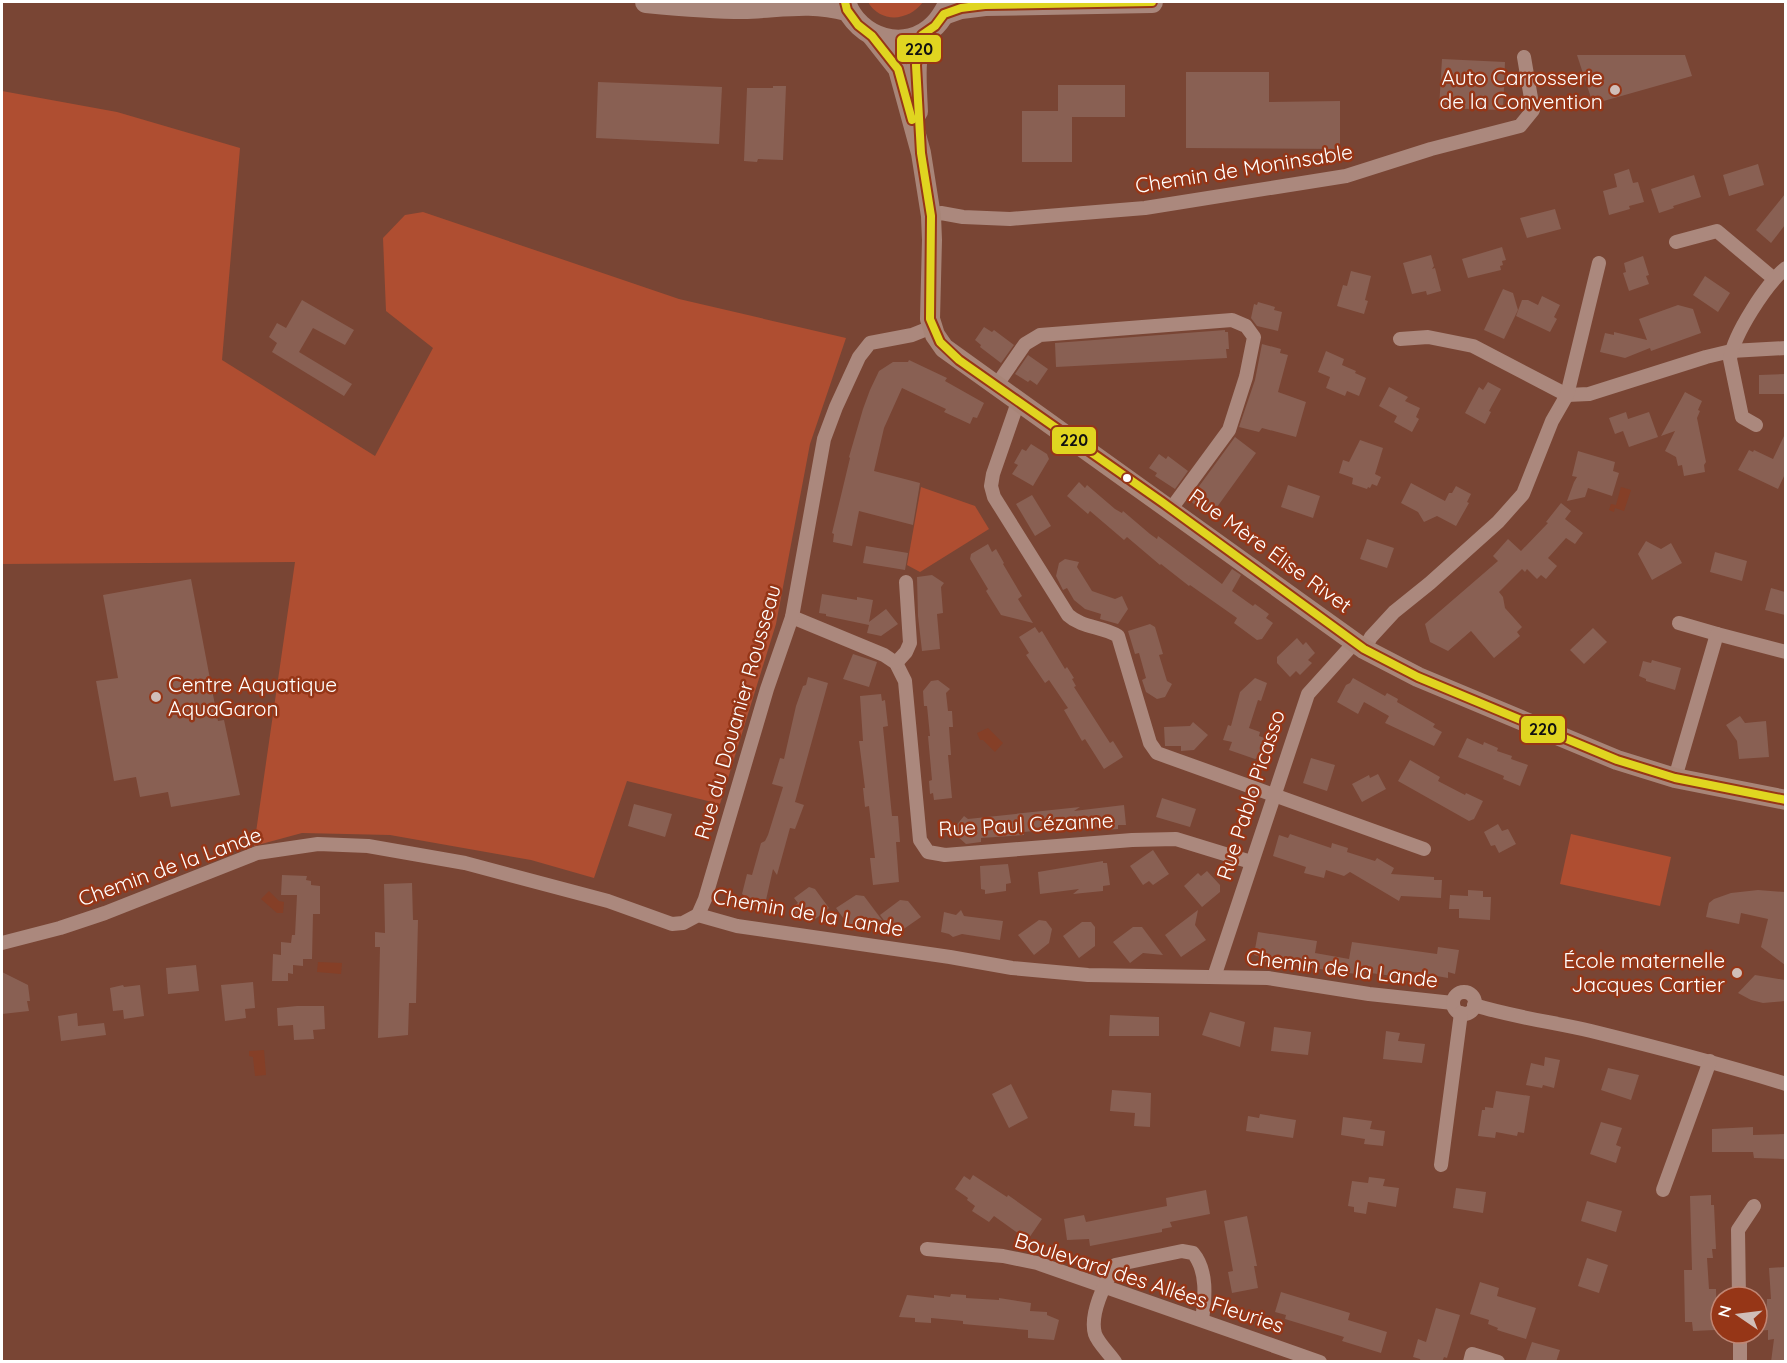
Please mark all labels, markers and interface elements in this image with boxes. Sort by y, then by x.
line badge: 220 [896,34,942,63]
text: 220 [905,39,933,59]
place label: Auto Carrosserie de la Convention [1440,64,1603,114]
marker: Auto Carrosserie de la Convention [1608,83,1622,97]
street label: Chemin de Moninsable [1133,138,1355,198]
line badge: 220 [1051,426,1097,455]
text: 220 [1060,430,1088,450]
unlabelled marker [1121,472,1133,484]
street label: Rue Mère Élise Rivet [1184,482,1357,618]
street label: Rue du Douanier Rousseau [688,581,786,842]
place label: Centre Aquatique AquaGaron [168,671,337,721]
marker: Centre Aquatique AquaGaron [149,690,163,704]
street label: Rue Pablo Picasso [1210,706,1290,883]
line badge: 220 [1520,715,1566,744]
text: 220 [1529,719,1557,739]
street label: Rue Paul Cézanne [938,806,1114,842]
street label: Chemin de la Lande [74,821,265,911]
street label: Chemin de la Lande [711,882,906,942]
street label: Chemin de la Lande [1245,943,1440,993]
place label: École maternelle Jacques Cartier [1563,947,1725,997]
marker: École maternelle Jacques Cartier [1730,966,1744,980]
street label: Boulevard des Allées Fleuries [1011,1226,1287,1338]
north arrow [1709,1285,1769,1345]
text: N [1713,1303,1736,1319]

